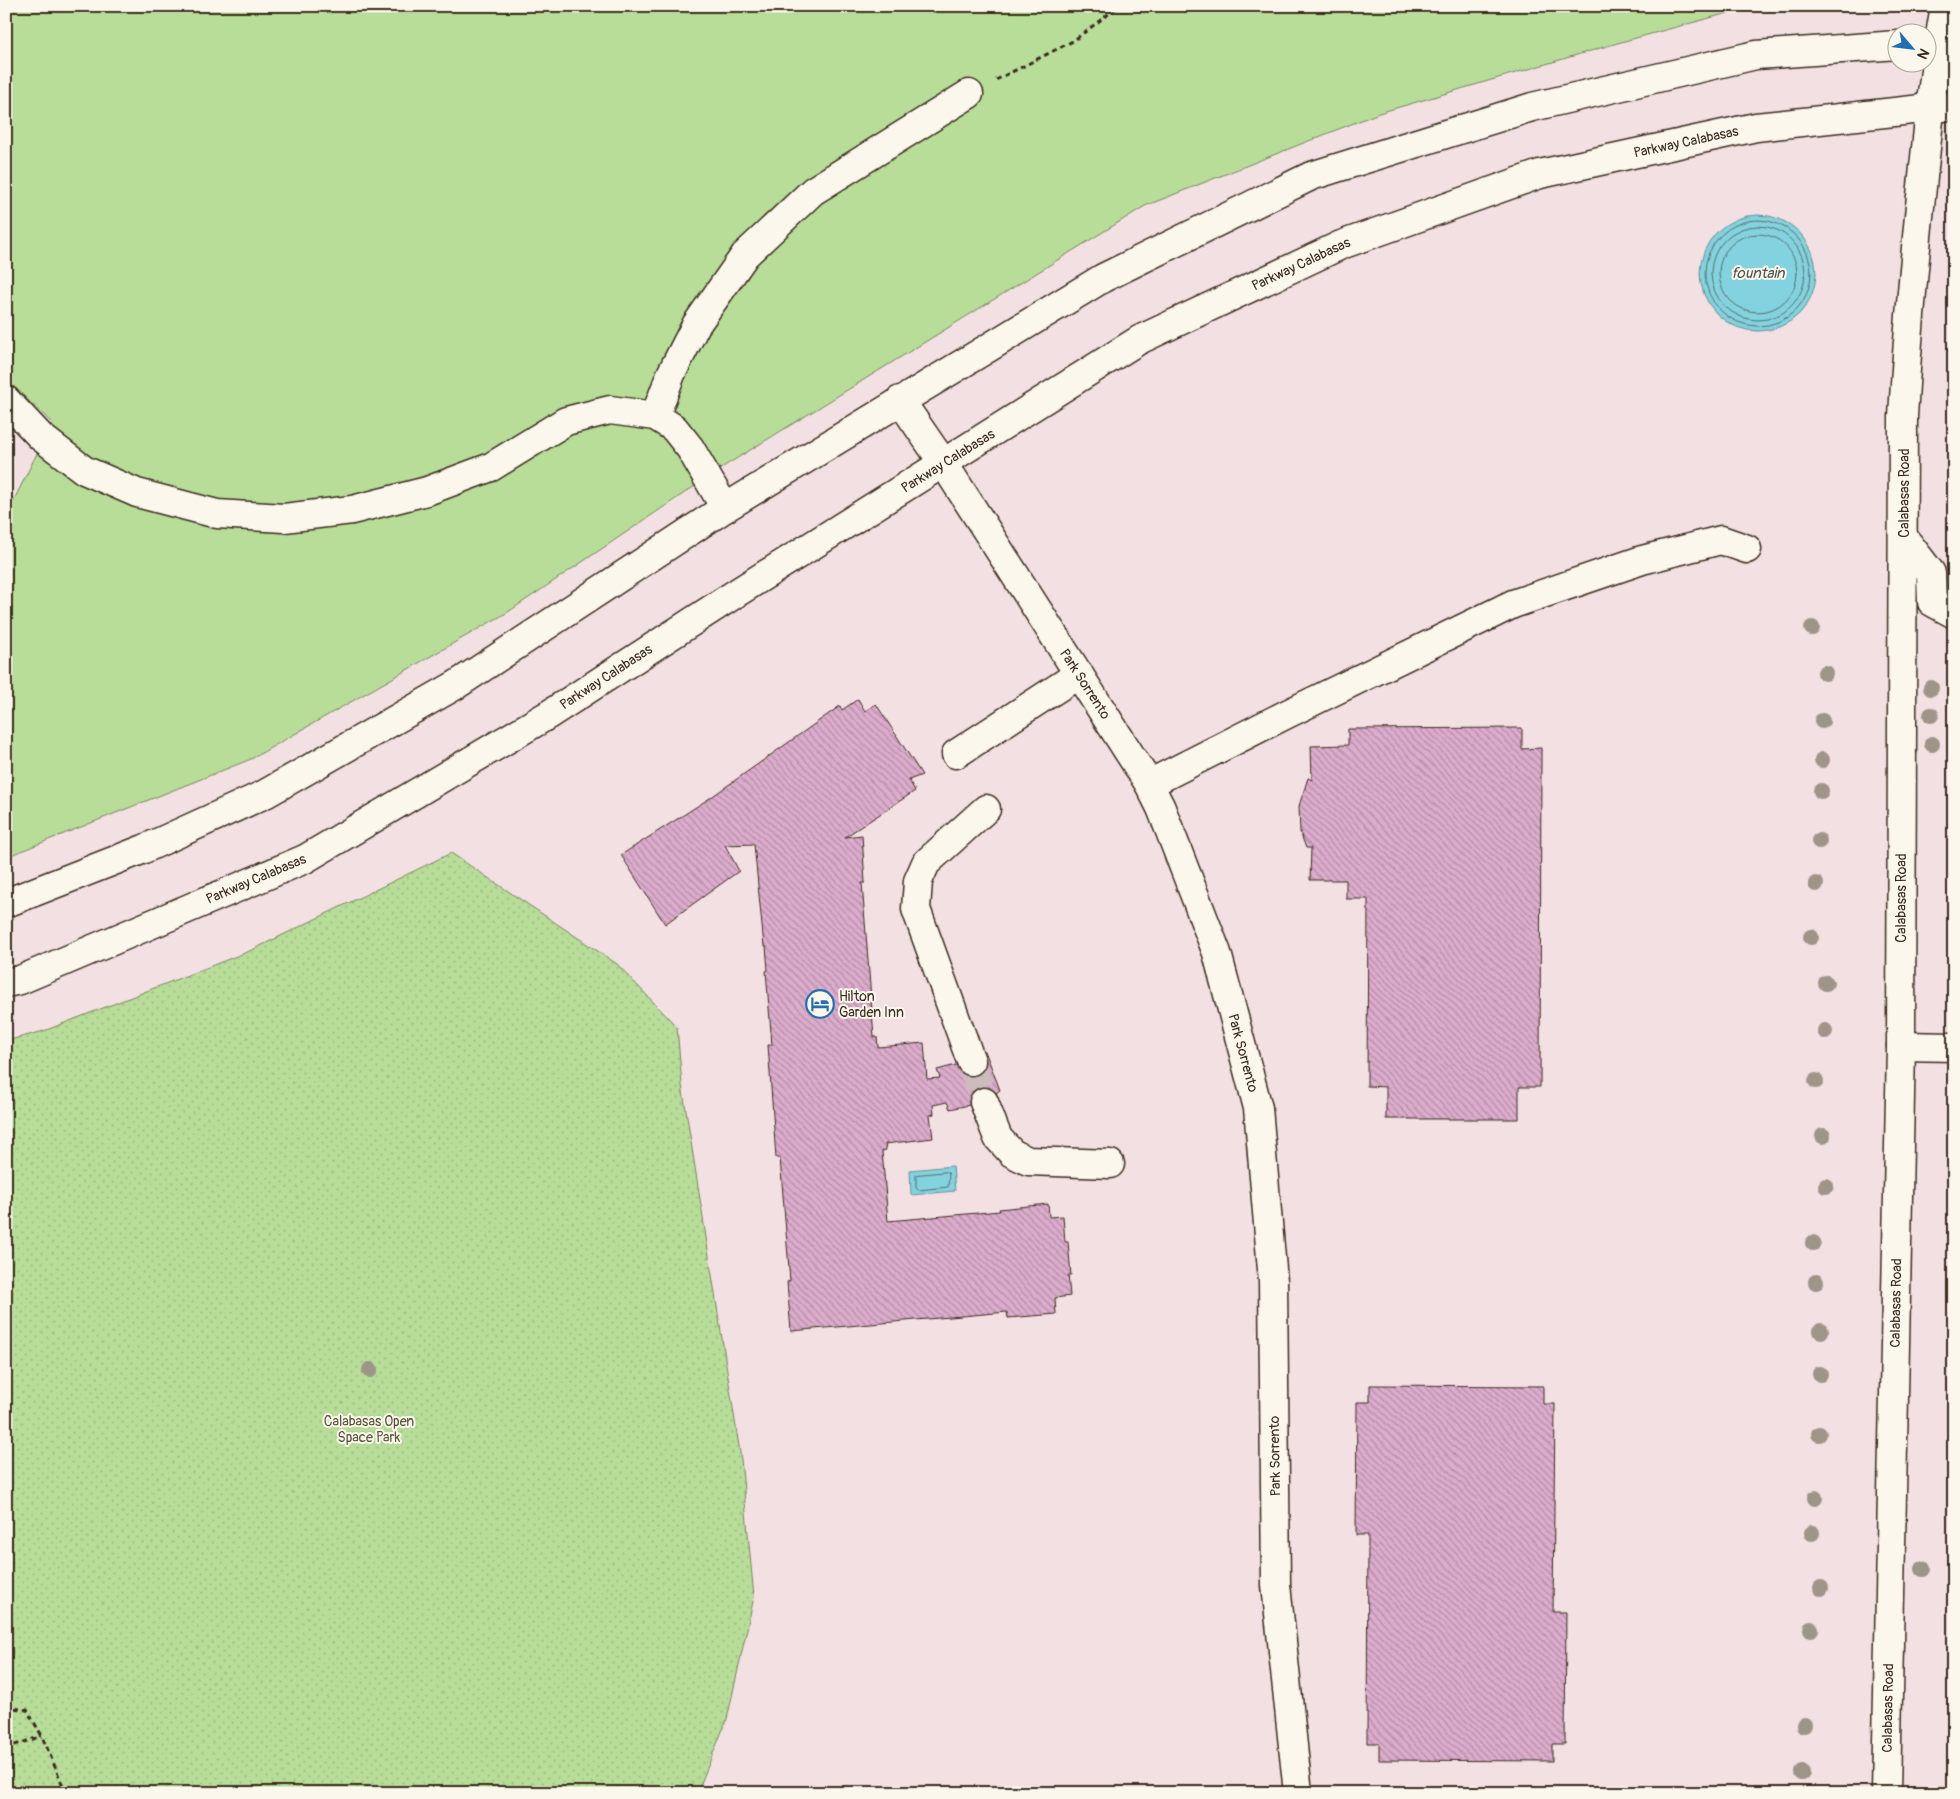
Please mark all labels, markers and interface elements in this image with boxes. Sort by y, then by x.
north arrow [1888,22,1938,72]
text: N [1913,46,1933,62]
street label: Parkway Calabasas [1632,122,1741,161]
street label: Parkway Calabasas [1249,233,1354,294]
water label: fountain [1731,264,1786,283]
street label: Parkway Calabasas [898,425,998,497]
street label: Calabasas Road [1896,448,1913,538]
street label: Parkway Calabasas [557,640,656,713]
street label: Park Sorrento [1056,646,1114,723]
street label: Parkway Calabasas [203,850,309,908]
street label: Calabasas Road [1893,853,1910,943]
place label: Hilton Garden Inn [839,988,904,1021]
hotel icon: Hilton Garden Inn [805,989,835,1019]
street label: Park Sorrento [1224,1012,1262,1095]
street label: Calabasas Road [1887,1258,1905,1348]
park label: Calabasas Open Space Park [324,1413,414,1446]
street label: Park Sorrento [1266,1415,1284,1496]
street label: Calabasas Road [1879,1663,1897,1753]

